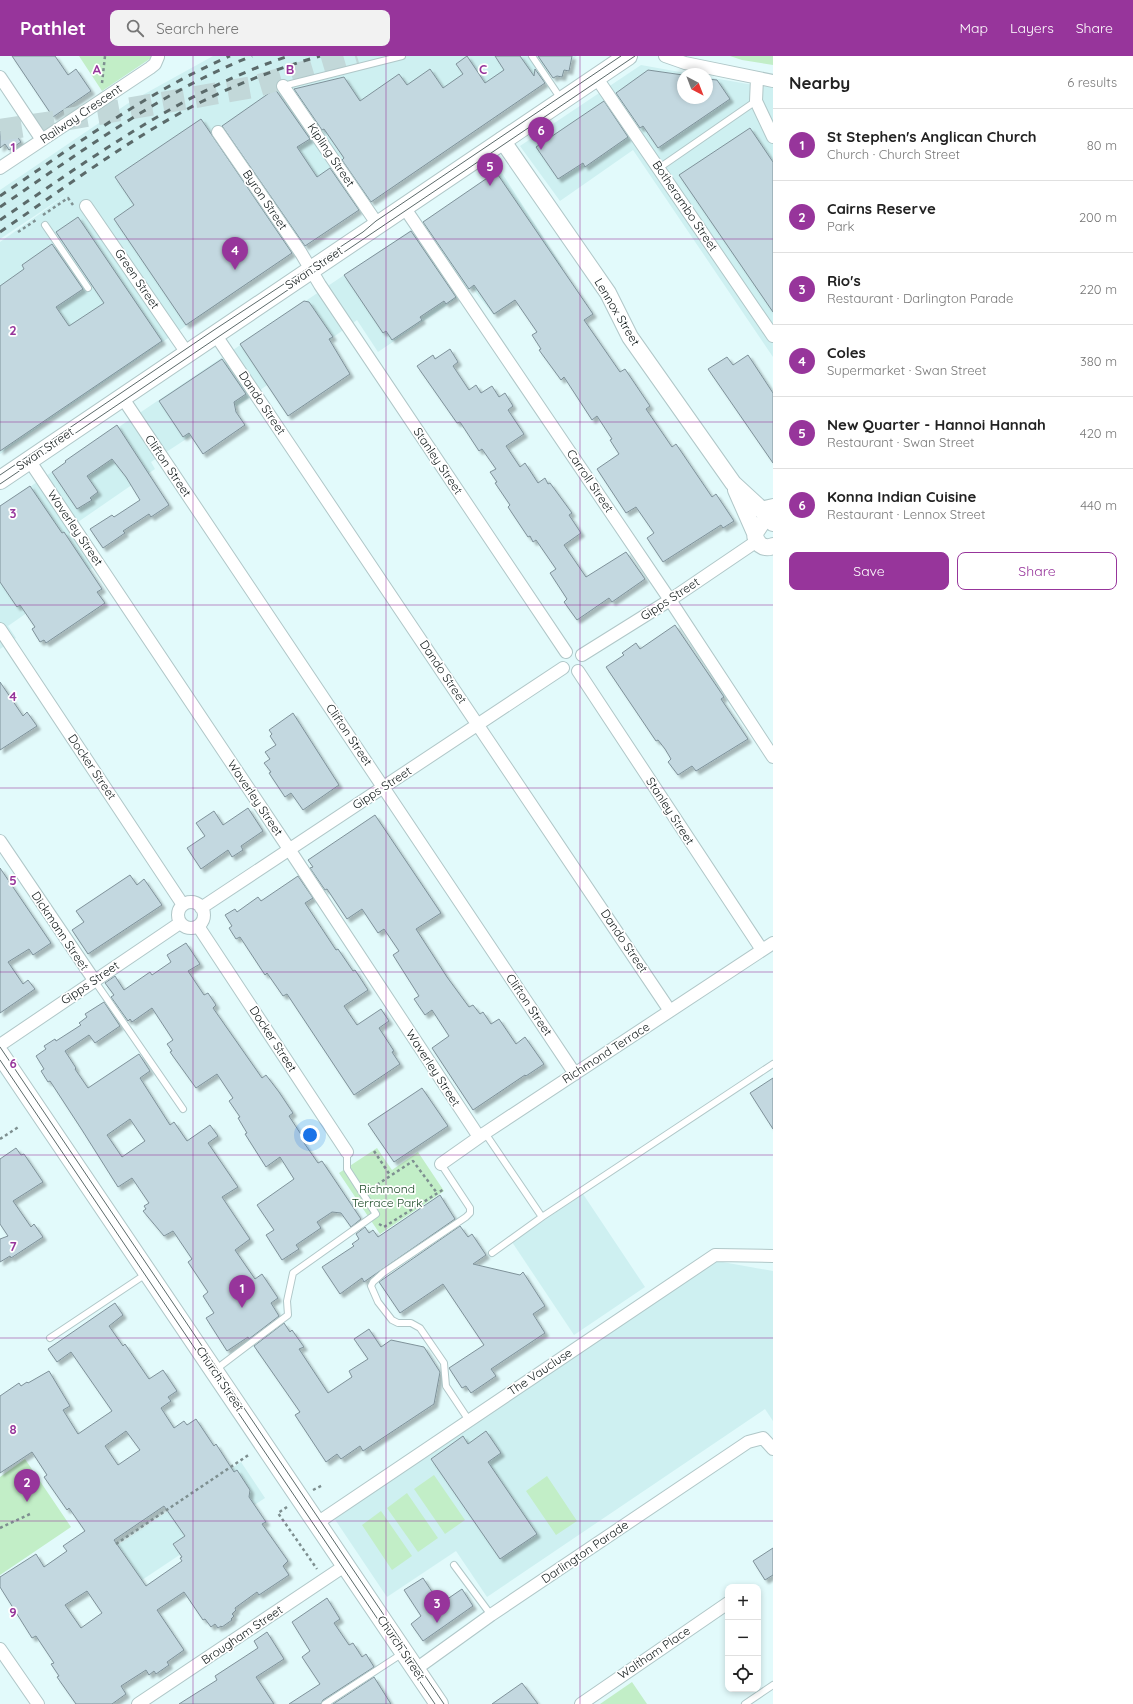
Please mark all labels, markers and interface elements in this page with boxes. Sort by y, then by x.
search box [110,10,390,46]
text: Pathlet [20,16,86,40]
icon: search [124,17,146,39]
text: Search here [156,19,239,38]
text: Map [959,19,988,37]
text: Layers [1010,19,1054,37]
text: Share [1076,19,1113,37]
text: A [93,61,102,77]
text: B [286,61,294,77]
text: C [479,61,487,77]
north arrow [677,68,713,104]
text: Nearby [789,72,850,93]
text: 6 results [1067,74,1117,90]
street label: Railway Crescent [37,81,125,147]
pin: 6 [528,117,554,150]
street label: Kipling Street [305,120,358,189]
text: St Stephen's Anglican Church [827,127,1037,146]
text: 1 [799,137,805,153]
text: 80 m [1087,137,1117,153]
text: 1 [10,139,16,155]
text: Church · Church Street [827,146,960,162]
pin: 5 [477,153,503,186]
street label: Botherambo Street [650,158,721,254]
street label: Byron Street [240,167,291,233]
text: Cairns Reserve [827,199,936,218]
text: 2 [798,209,806,225]
text: 200 m [1079,209,1117,225]
text: Park [827,218,855,234]
pin: 4 [222,237,248,270]
street label: Swan Street [282,243,345,292]
street label: Green Street [112,246,163,312]
text: Rio's [827,271,861,290]
street label: Lennox Street [591,275,643,348]
text: 3 [799,281,805,297]
text: 220 m [1079,281,1117,297]
text: Restaurant · Darlington Parade [827,290,1013,306]
text: 2 [9,322,17,338]
text: Coles [827,343,866,362]
text: 4 [798,353,806,369]
text: 380 m [1080,353,1117,369]
text: Supermarket · Swan Street [827,362,986,378]
street label: Dando Street [236,368,289,437]
text: New Quarter - Hannoi Hannah [827,415,1046,434]
street label: Swan Street [13,424,76,473]
street label: Stanley Street [411,424,466,497]
text: 5 [798,425,806,441]
text: 420 m [1080,425,1117,441]
street label: Clifton Street [142,432,195,500]
text: Restaurant · Swan Street [827,434,975,450]
street label: Carroll Street [564,446,617,515]
street label: Waverley Street [44,487,106,569]
text: Konna Indian Cuisine [827,487,976,506]
text: 6 [798,497,806,513]
text: 440 m [1080,497,1117,513]
text: 3 [10,505,17,521]
text: Restaurant · Lennox Street [827,506,985,522]
button: Save [789,552,949,590]
button: Share [957,552,1117,590]
street label: Gipps Street [637,574,702,623]
street label: Dando Street [417,637,470,706]
text: 4 [9,688,17,704]
street label: Clifton Street [323,701,376,769]
street label: Docker Street [65,731,120,802]
street label: Waverley Street [224,757,286,839]
street label: Gipps Street [349,763,414,812]
street label: Stanley Street [643,774,698,847]
text: 5 [9,872,17,888]
street label: Dickmann Street [28,888,92,973]
street label: Dando Street [598,906,651,975]
street label: Gipps Street [58,958,122,1008]
street label: Clifton Street [503,971,556,1039]
street label: Docker Street [246,1003,300,1075]
street label: Richmond Terrace [559,1019,652,1086]
street label: Waverley Street [403,1027,464,1109]
text: 6 [9,1055,17,1071]
your location [300,1125,320,1145]
park label: Richmond Terrace Park [352,1181,422,1210]
text: 7 [9,1238,17,1254]
pin: 1 [229,1275,255,1308]
street label: Church Street [193,1343,248,1414]
street label: The Vaucluse [505,1345,575,1399]
text: 8 [9,1421,17,1437]
pin: 2 [14,1469,40,1502]
street label: Darlington Parade [538,1517,631,1586]
map controls [725,1584,761,1692]
button: + [725,1584,761,1620]
pin: 3 [424,1590,450,1623]
street label: Brougham Street [198,1602,285,1667]
text: 9 [9,1604,17,1620]
street label: Church Street [374,1612,429,1683]
button: − [725,1620,761,1656]
street label: Waltham Place [615,1623,693,1682]
button: locate [725,1656,761,1692]

